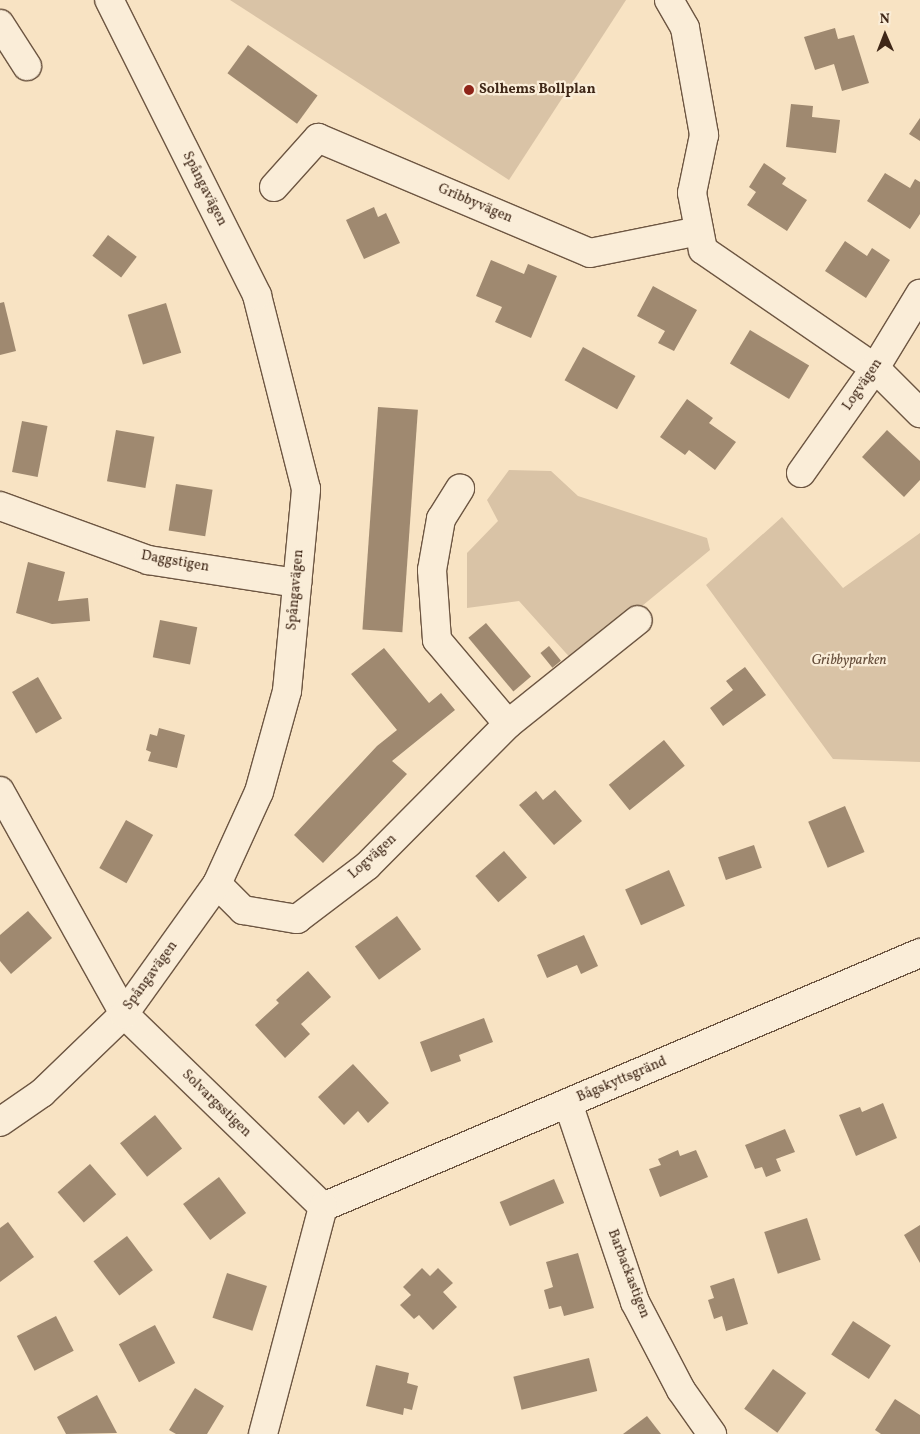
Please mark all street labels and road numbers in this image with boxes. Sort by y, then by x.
street label: Spångavägen [178,149,230,229]
street label: Gribbyvägen [435,181,515,227]
street label: Logvägen [840,356,886,414]
street label: Daggstigen [140,548,210,576]
street label: Spångavägen [284,549,308,631]
street label: Logvägen [345,831,401,883]
street label: Spångavägen [120,938,182,1014]
street label: Bågskyttsgränd [575,1054,669,1106]
street label: Solvargsstigen [178,1067,254,1141]
street label: Barbackastigen [603,1227,653,1321]

